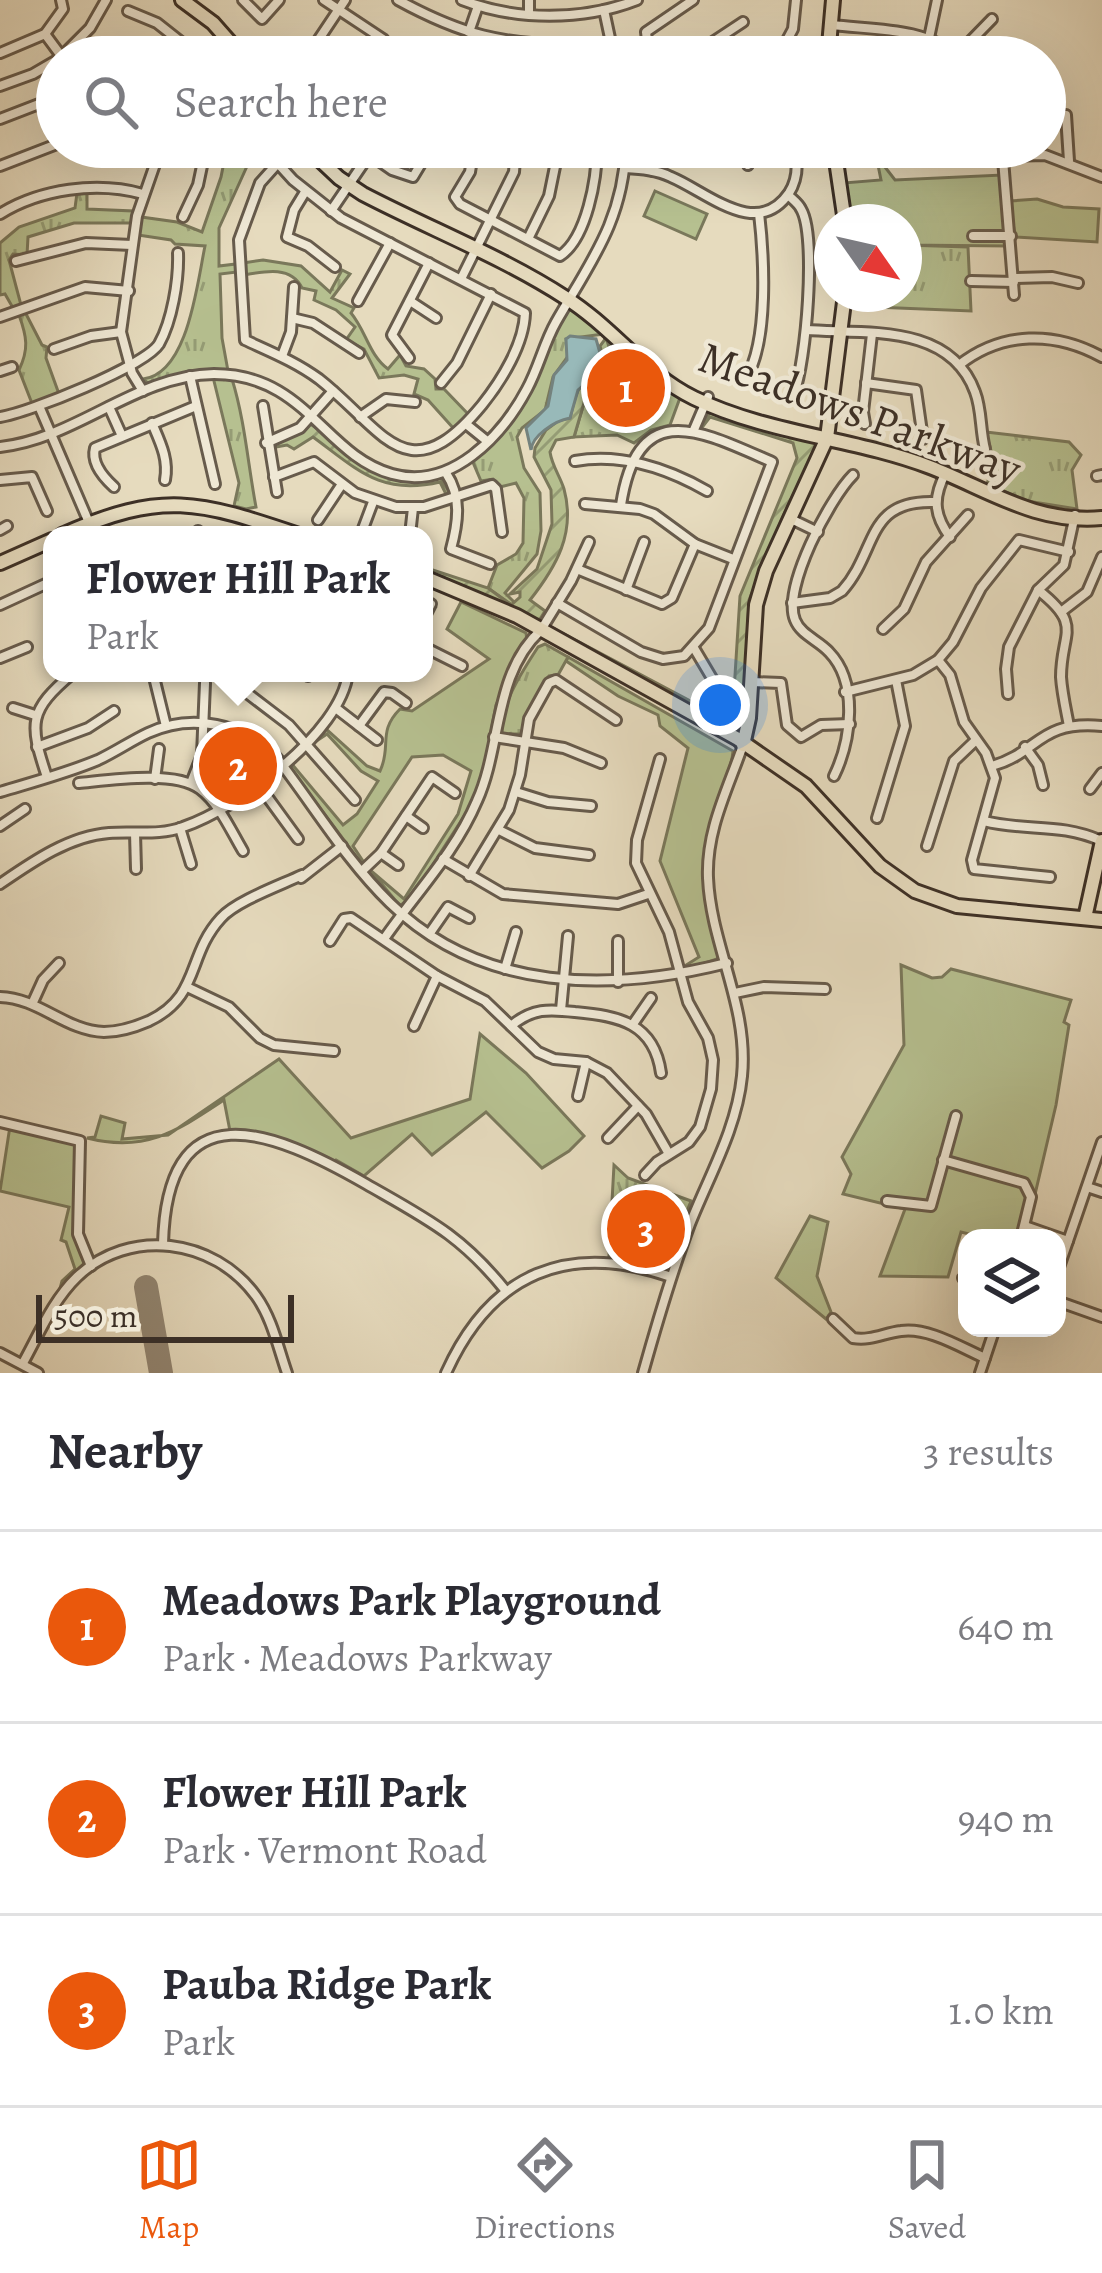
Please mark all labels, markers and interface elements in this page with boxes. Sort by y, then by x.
search box [36,36,1066,168]
icon: search [78,69,144,135]
text: Search here [174,71,388,133]
north arrow [814,204,922,312]
street label: Meadows Parkway [690,326,1031,500]
pin: 1 [587,343,665,433]
popup [43,526,433,682]
text: Flower Hill Park [86,547,390,609]
text: Park [86,609,159,662]
your location [690,675,750,735]
pin: 2 [199,721,277,811]
pin: 3 [607,1184,685,1274]
map controls [958,1229,1066,1337]
button: layers [958,1229,1066,1337]
scale bar [36,1289,294,1342]
text: 500 m [54,1293,137,1338]
text: Nearby [48,1416,202,1486]
text: 3 results [923,1425,1054,1478]
text: Meadows Park Playground [162,1569,661,1631]
text: 1 [80,1600,94,1653]
text: 640 m [957,1600,1054,1653]
text: Park · Meadows Parkway [162,1631,552,1684]
text: Flower Hill Park [162,1761,467,1823]
text: 2 [78,1792,96,1845]
text: 940 m [958,1792,1054,1845]
text: Park · Vermont Road [162,1823,487,1876]
text: Pauba Ridge Park [162,1953,491,2015]
text: 3 [79,1984,95,2037]
text: 1.0 km [948,1984,1054,2037]
text: Park [162,2015,235,2068]
tab: Map [136,2132,202,2249]
tab: Directions [474,2132,616,2249]
tab: Saved [888,2132,966,2249]

